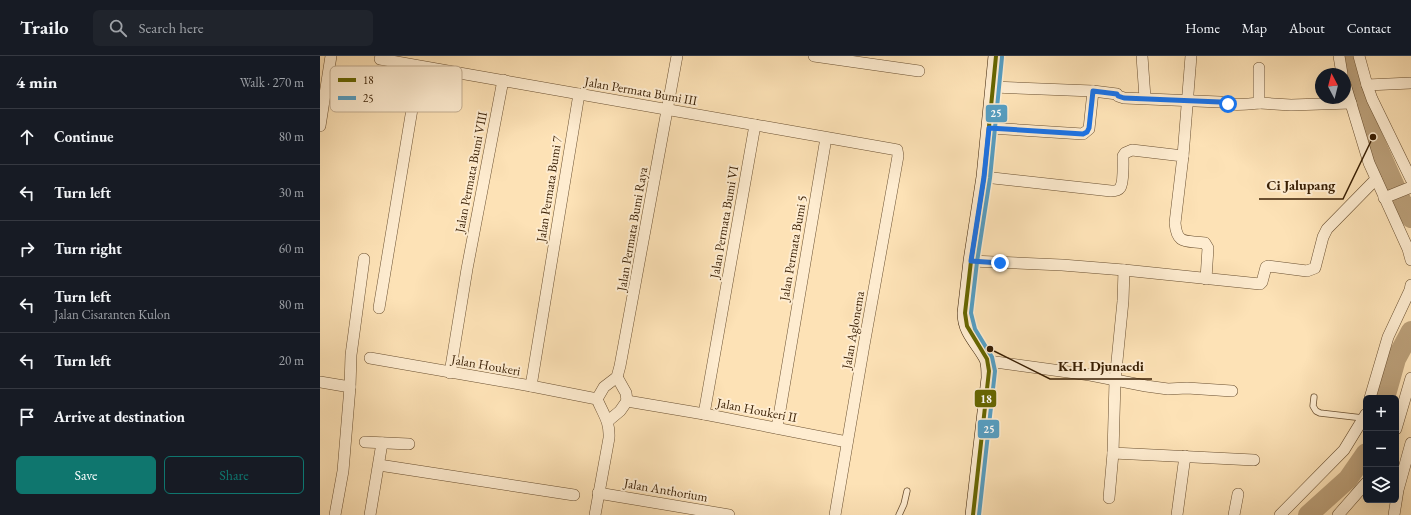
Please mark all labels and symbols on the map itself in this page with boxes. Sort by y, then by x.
legend [330,66,462,112]
north arrow [1315,68,1351,104]
text: 18 [363,73,374,87]
street label: Jalan Permata Bumi III [582,73,699,109]
text: 25 [363,91,374,105]
route start [1219,95,1237,113]
line badge: 25 [985,104,1008,123]
text: 25 [990,106,1002,120]
street label: Jalan Permata Bumi VIII [451,110,491,235]
street label: Jalan Permata Bumi 7 [532,134,566,244]
street label: Jalan Permata Bumi VI [706,164,742,281]
street label: Jalan Permata Bumi Raya [613,165,651,293]
callout: Ci Jalupang [1259,173,1343,199]
text: Ci Jalupang [1267,176,1336,194]
street label: Jalan Permata Bumi 5 [775,194,811,303]
route end [991,254,1009,272]
street label: Jalan Aglonema [838,289,868,371]
street label: Jalan Houkeri [449,350,522,379]
callout: K.H. Djunaedi [1050,353,1152,379]
text: K.H. Djunaedi [1058,357,1144,375]
line badge: 18 [974,389,997,408]
text: 18 [980,392,992,406]
street label: Jalan Houkeri II [714,394,799,426]
line badge: 25 [977,419,1000,439]
text: 25 [983,422,995,436]
street label: Jalan Anthorium [622,474,709,506]

